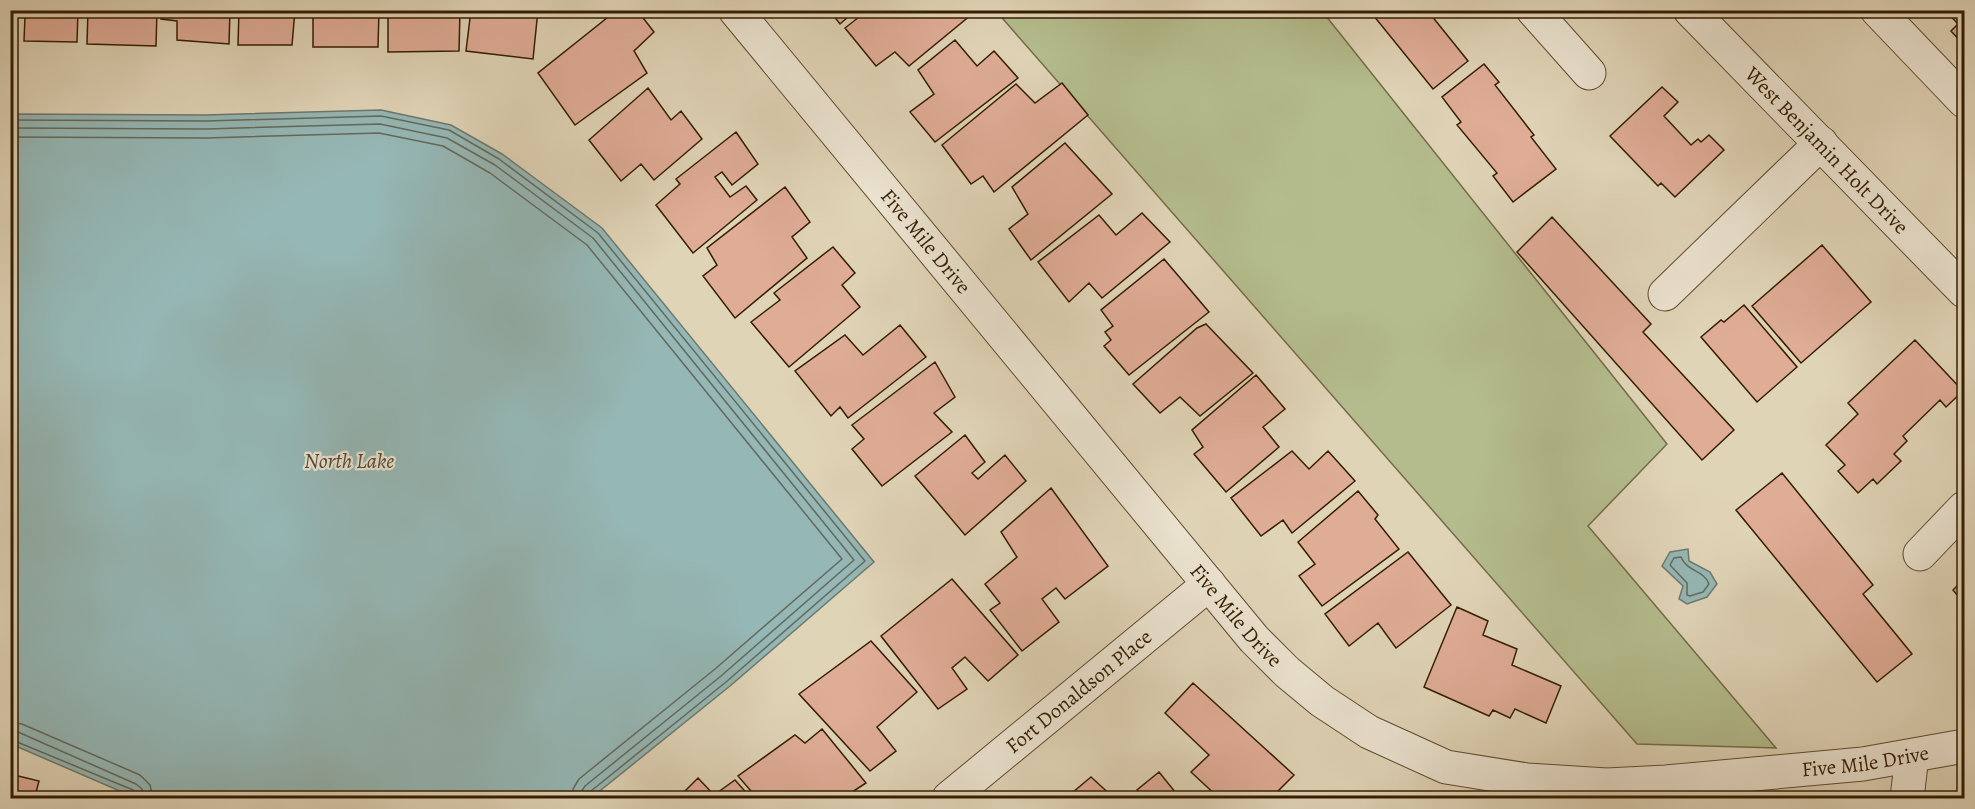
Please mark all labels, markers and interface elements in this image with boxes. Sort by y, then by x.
street label: West Benjamin Holt Drive [1738,60,1915,240]
street label: Five Mile Drive [874,183,978,300]
water label: North Lake [304,446,394,476]
street label: Five Mile Drive [1184,558,1288,673]
street label: Fort Donaldson Place [1000,623,1158,760]
street label: Five Mile Drive [1800,739,1931,784]

